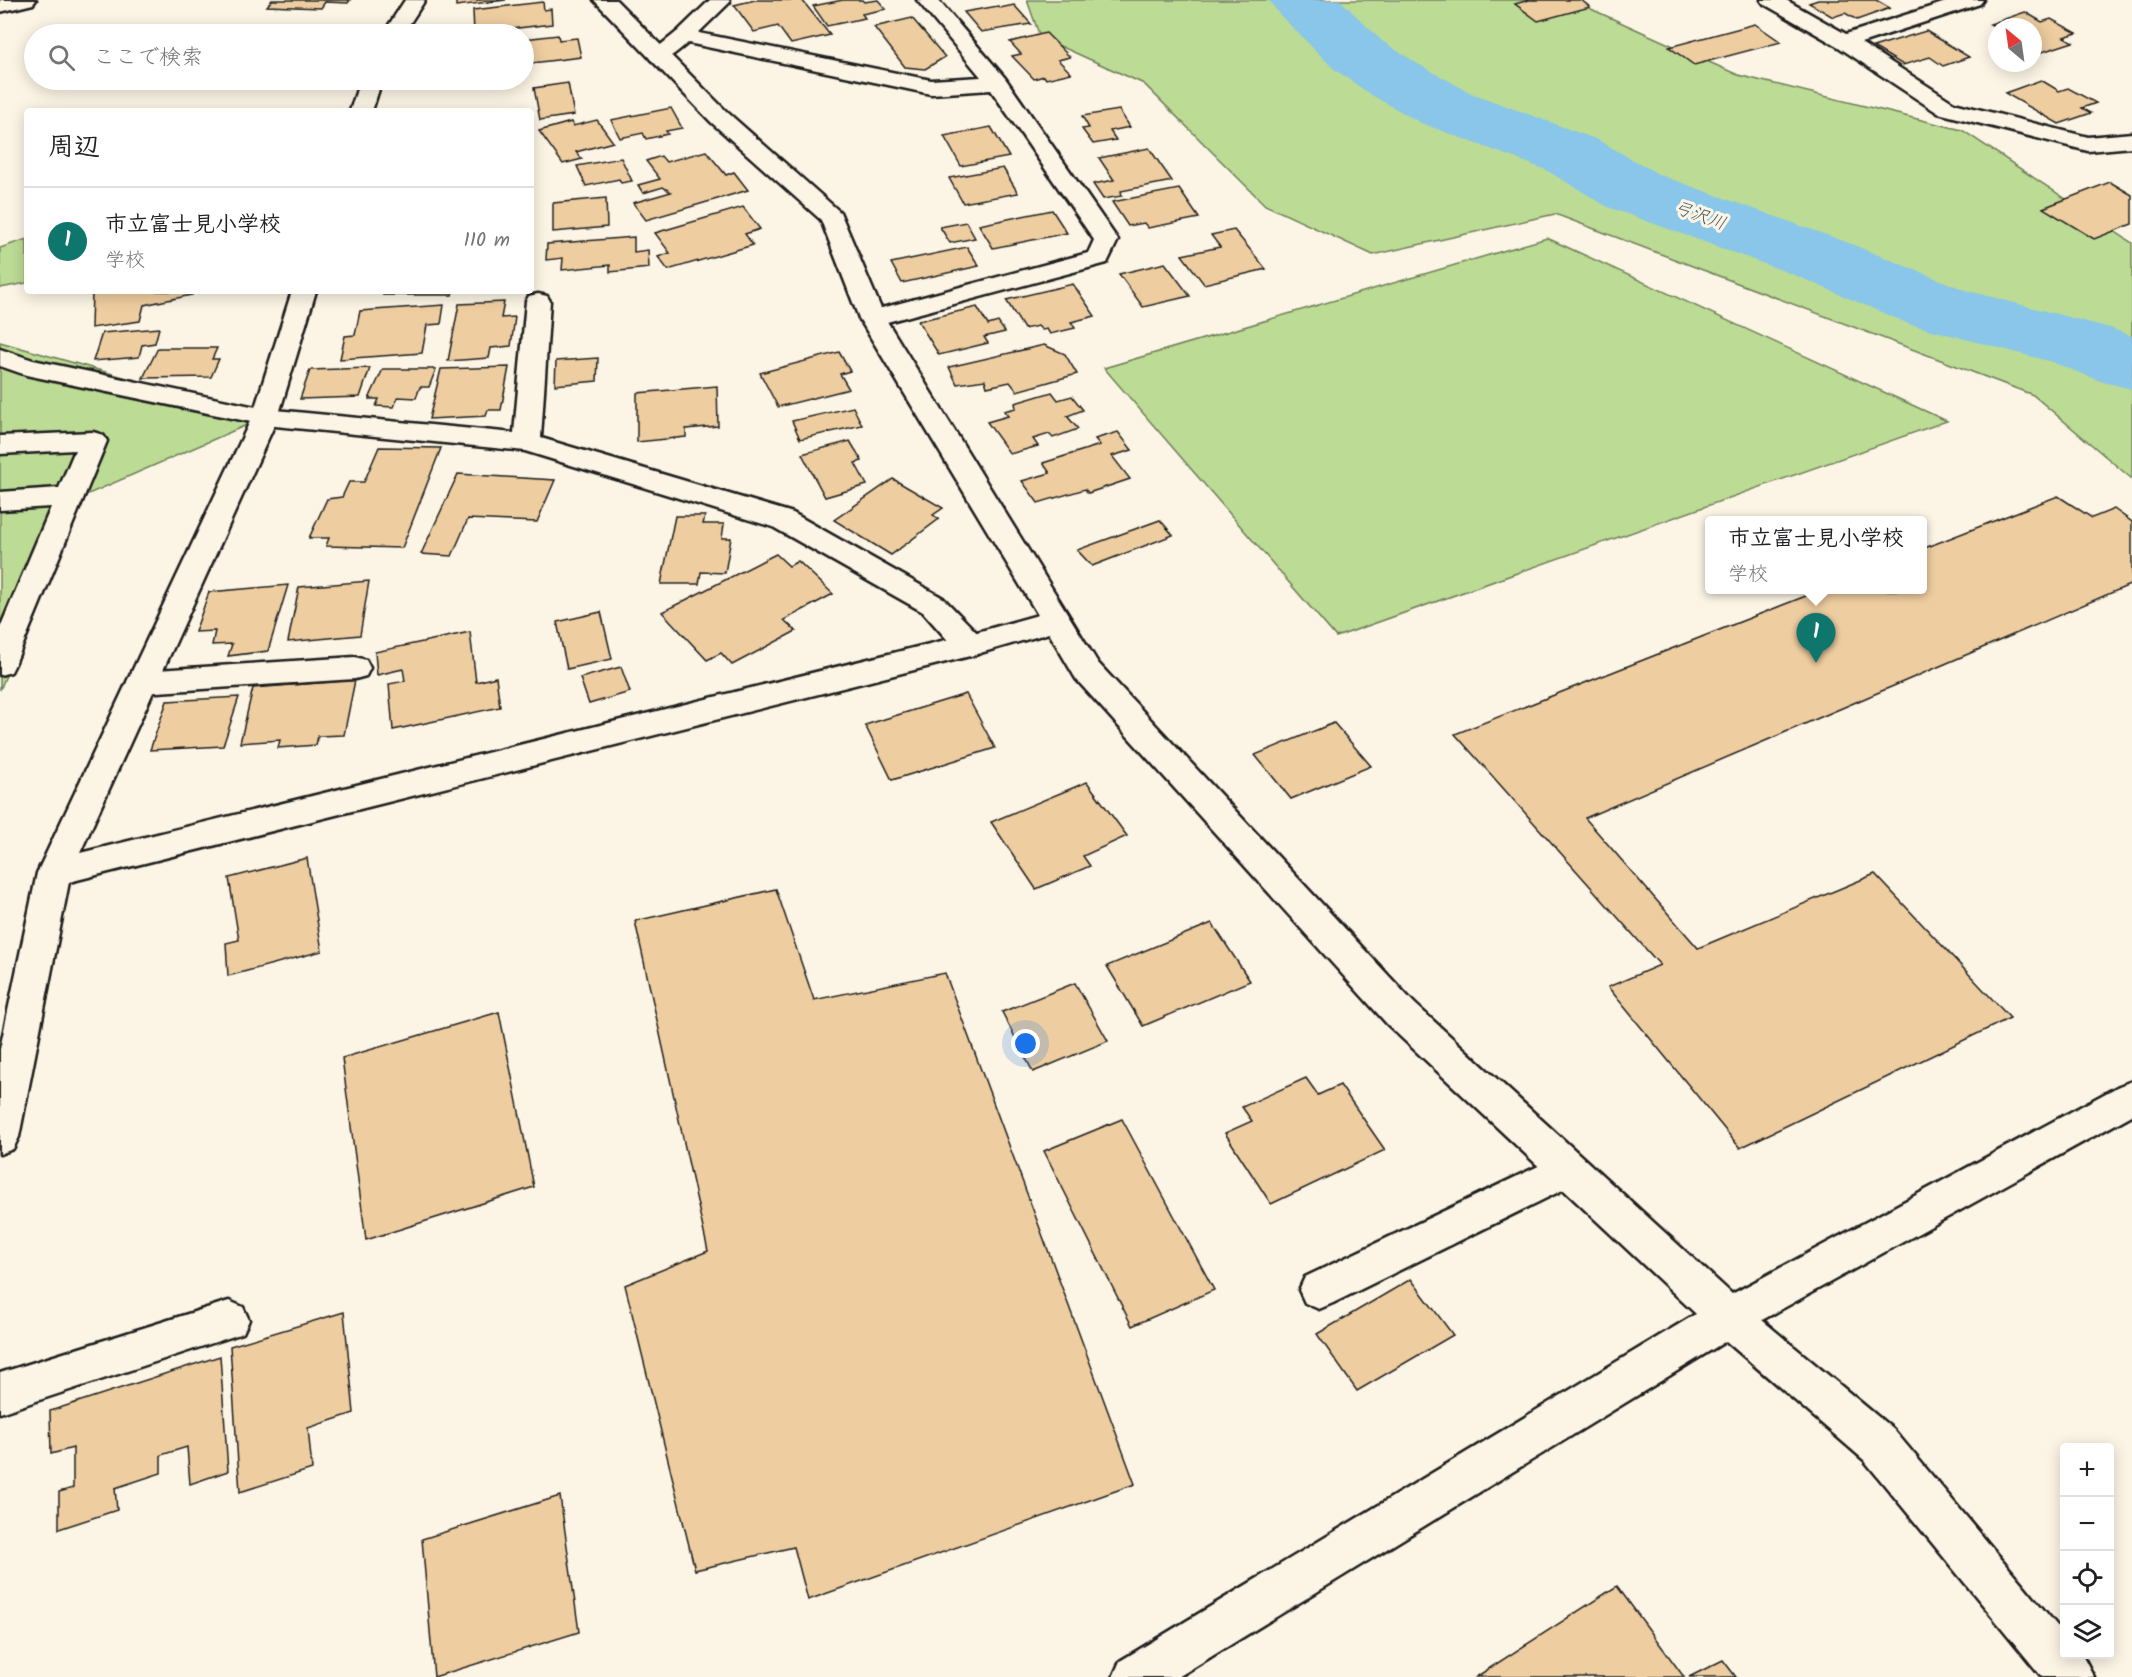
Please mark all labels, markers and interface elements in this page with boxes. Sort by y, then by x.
north arrow [1988,18,2042,72]
search box [24,24,534,90]
icon: search [45,41,78,74]
text: ここで検索 [93,41,203,76]
text: 周辺 [48,127,100,169]
water label: 弓沢川 [1669,194,1730,239]
text: 市立富士見小学校 [105,208,281,243]
text: 1 [64,225,71,257]
text: 110 m [464,225,510,257]
text: 学校 [105,245,145,277]
popup [1705,516,1927,594]
text: 市立富士見小学校 [1728,522,1904,557]
text: 学校 [1728,559,1768,591]
pin: 1 [1796,614,1836,663]
your location [1011,1029,1040,1058]
map controls [2060,1443,2114,1659]
button: + [2060,1443,2114,1497]
button: − [2060,1497,2114,1551]
button: locate [2060,1551,2114,1605]
button: layers [2060,1605,2114,1659]

